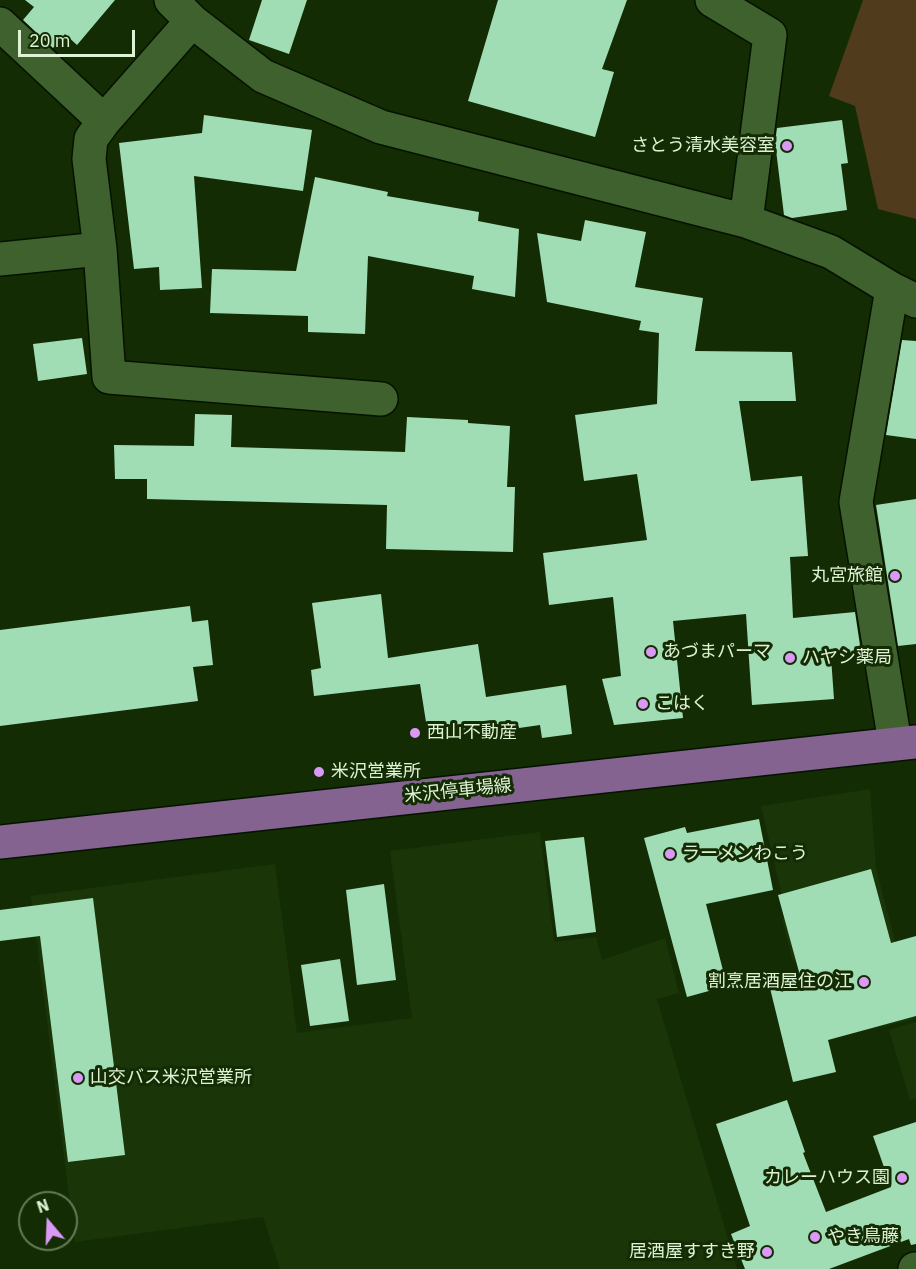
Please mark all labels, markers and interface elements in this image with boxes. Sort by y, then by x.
scale bar [21,18,138,56]
text: 20 m [29,29,71,52]
place label: さとう清水美容室 [631,135,775,157]
marker: さとう清水美容室 [780,139,794,153]
place label: 丸宮旅館 [811,565,883,587]
marker: 丸宮旅館 [888,569,902,583]
place label: あづまパーマ [663,641,771,663]
marker: あづまパーマ [644,645,658,659]
place label: ハヤシ薬局 [802,647,892,669]
marker: ハヤシ薬局 [783,651,797,665]
place label: こはく [655,693,709,715]
marker: こはく [636,697,650,711]
place label: 西山不動産 [427,722,517,744]
marker: 西山不動産 [408,726,422,740]
place label: 米沢営業所 [331,761,421,783]
marker: 米沢営業所 [312,765,326,779]
street label: 米沢停車場線 [403,775,513,807]
place label: ラーメンわこう [682,843,808,865]
marker: ラーメンわこう [663,847,677,861]
place label: 割烹居酒屋住の江 [708,971,852,993]
marker: 割烹居酒屋住の江 [857,975,871,989]
place label: 山交バス米沢営業所 [90,1067,252,1089]
marker: 山交バス米沢営業所 [71,1071,85,1085]
place label: カレーハウス園 [764,1167,890,1189]
marker: カレーハウス園 [895,1171,909,1185]
north arrow [18,1191,78,1251]
text: N [34,1195,52,1217]
place label: やき鳥藤 [827,1226,899,1248]
marker: やき鳥藤 [808,1230,822,1244]
place label: 居酒屋すすき野 [629,1241,755,1263]
marker: 居酒屋すすき野 [760,1245,774,1259]

